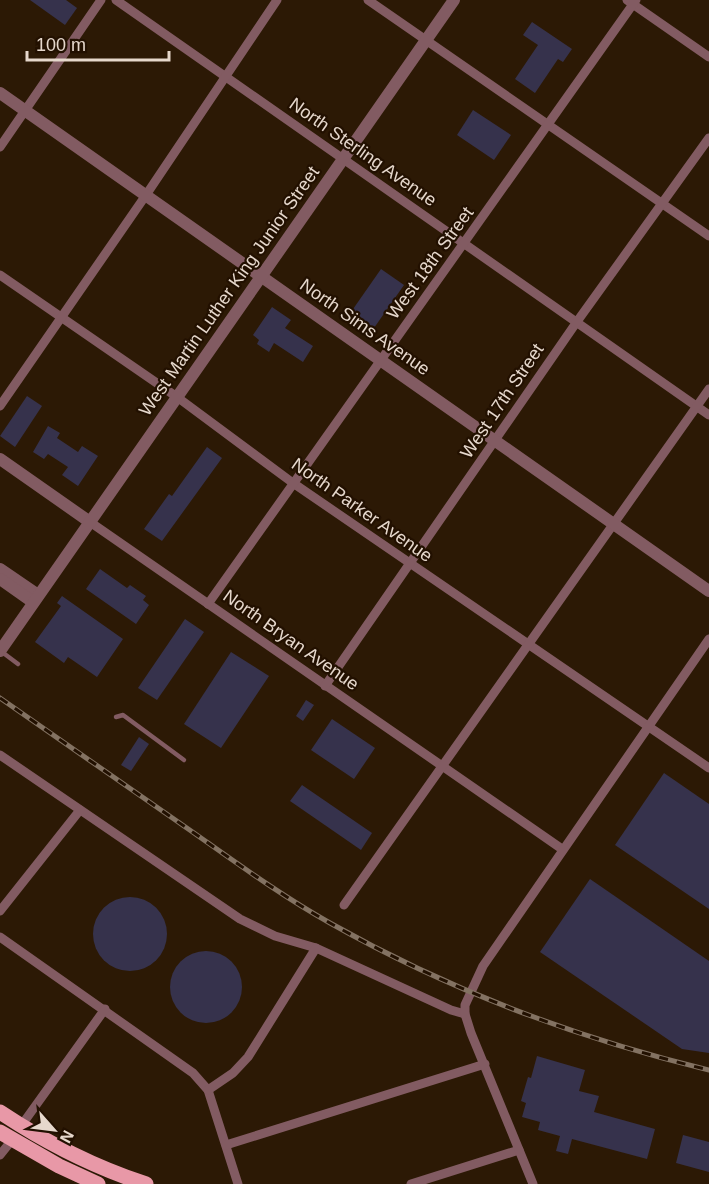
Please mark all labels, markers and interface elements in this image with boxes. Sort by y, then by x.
scale bar [27,24,170,62]
text: 100 m [36,35,86,55]
street label: North Sterling Avenue [286,94,440,210]
street label: West Martin Luther King Junior Street [135,162,323,420]
street label: West 18th Street [383,203,477,323]
street label: North Sims Avenue [296,275,434,379]
street label: West 17th Street [456,340,548,462]
street label: North Parker Avenue [288,454,436,566]
street label: North Bryan Avenue [219,586,363,694]
north arrow [24,1100,84,1160]
text: N [57,1128,77,1146]

